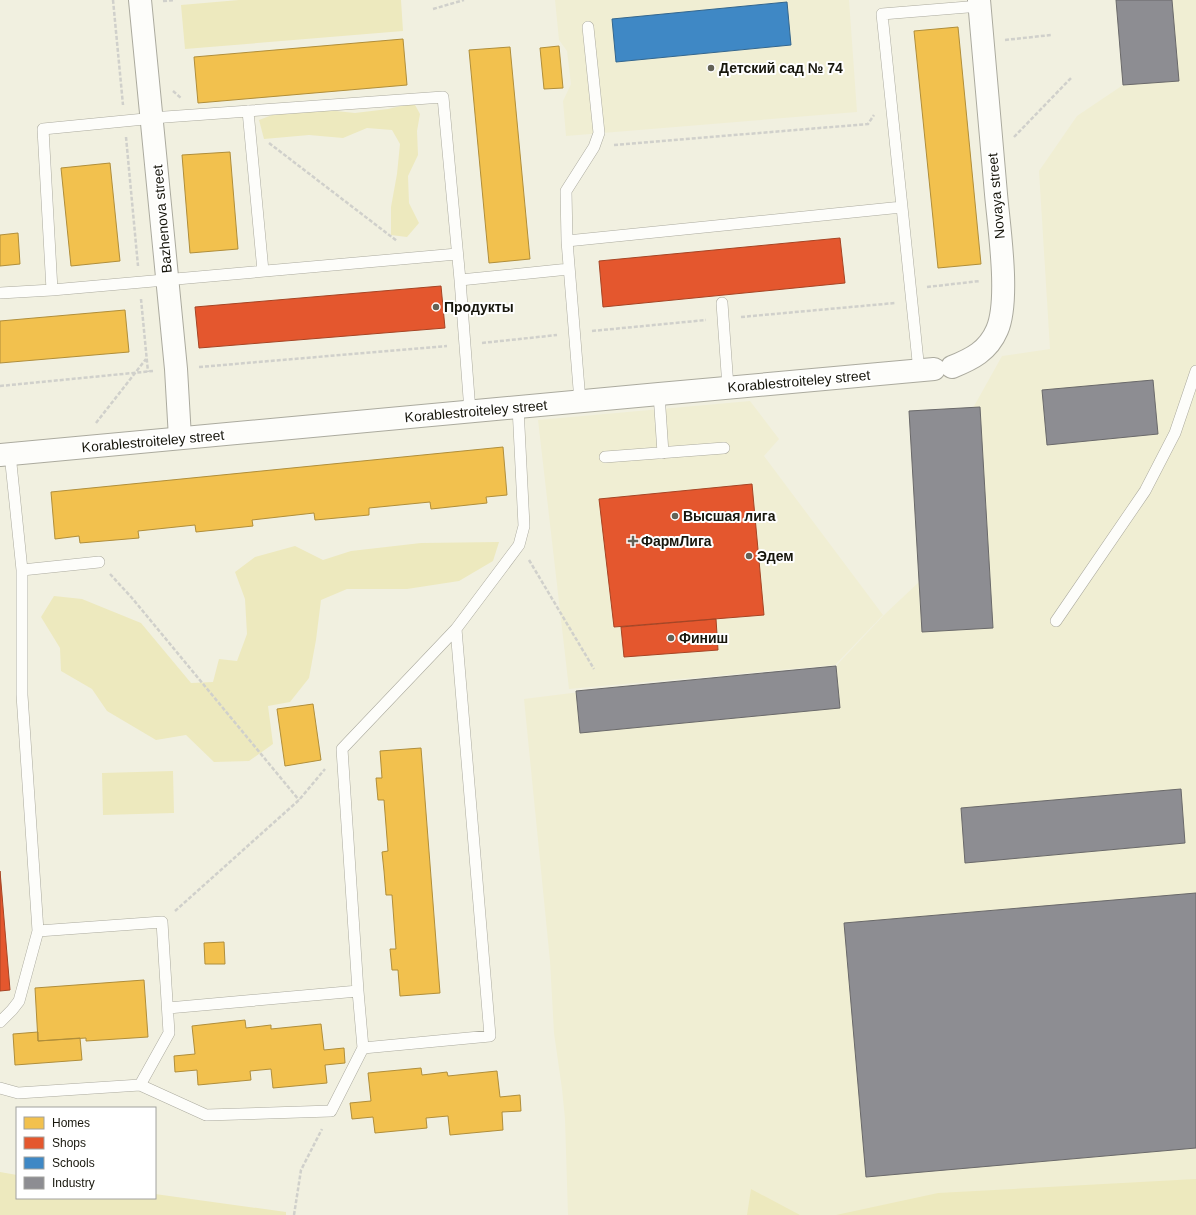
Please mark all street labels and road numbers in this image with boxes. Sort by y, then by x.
street label: Novaya street [984,152,1008,240]
street label: Bazhenova street [149,164,175,274]
street label: Korablestroiteley street [727,367,871,395]
street label: Korablestroiteley street [404,397,548,425]
street label: Korablestroiteley street [81,427,225,455]

